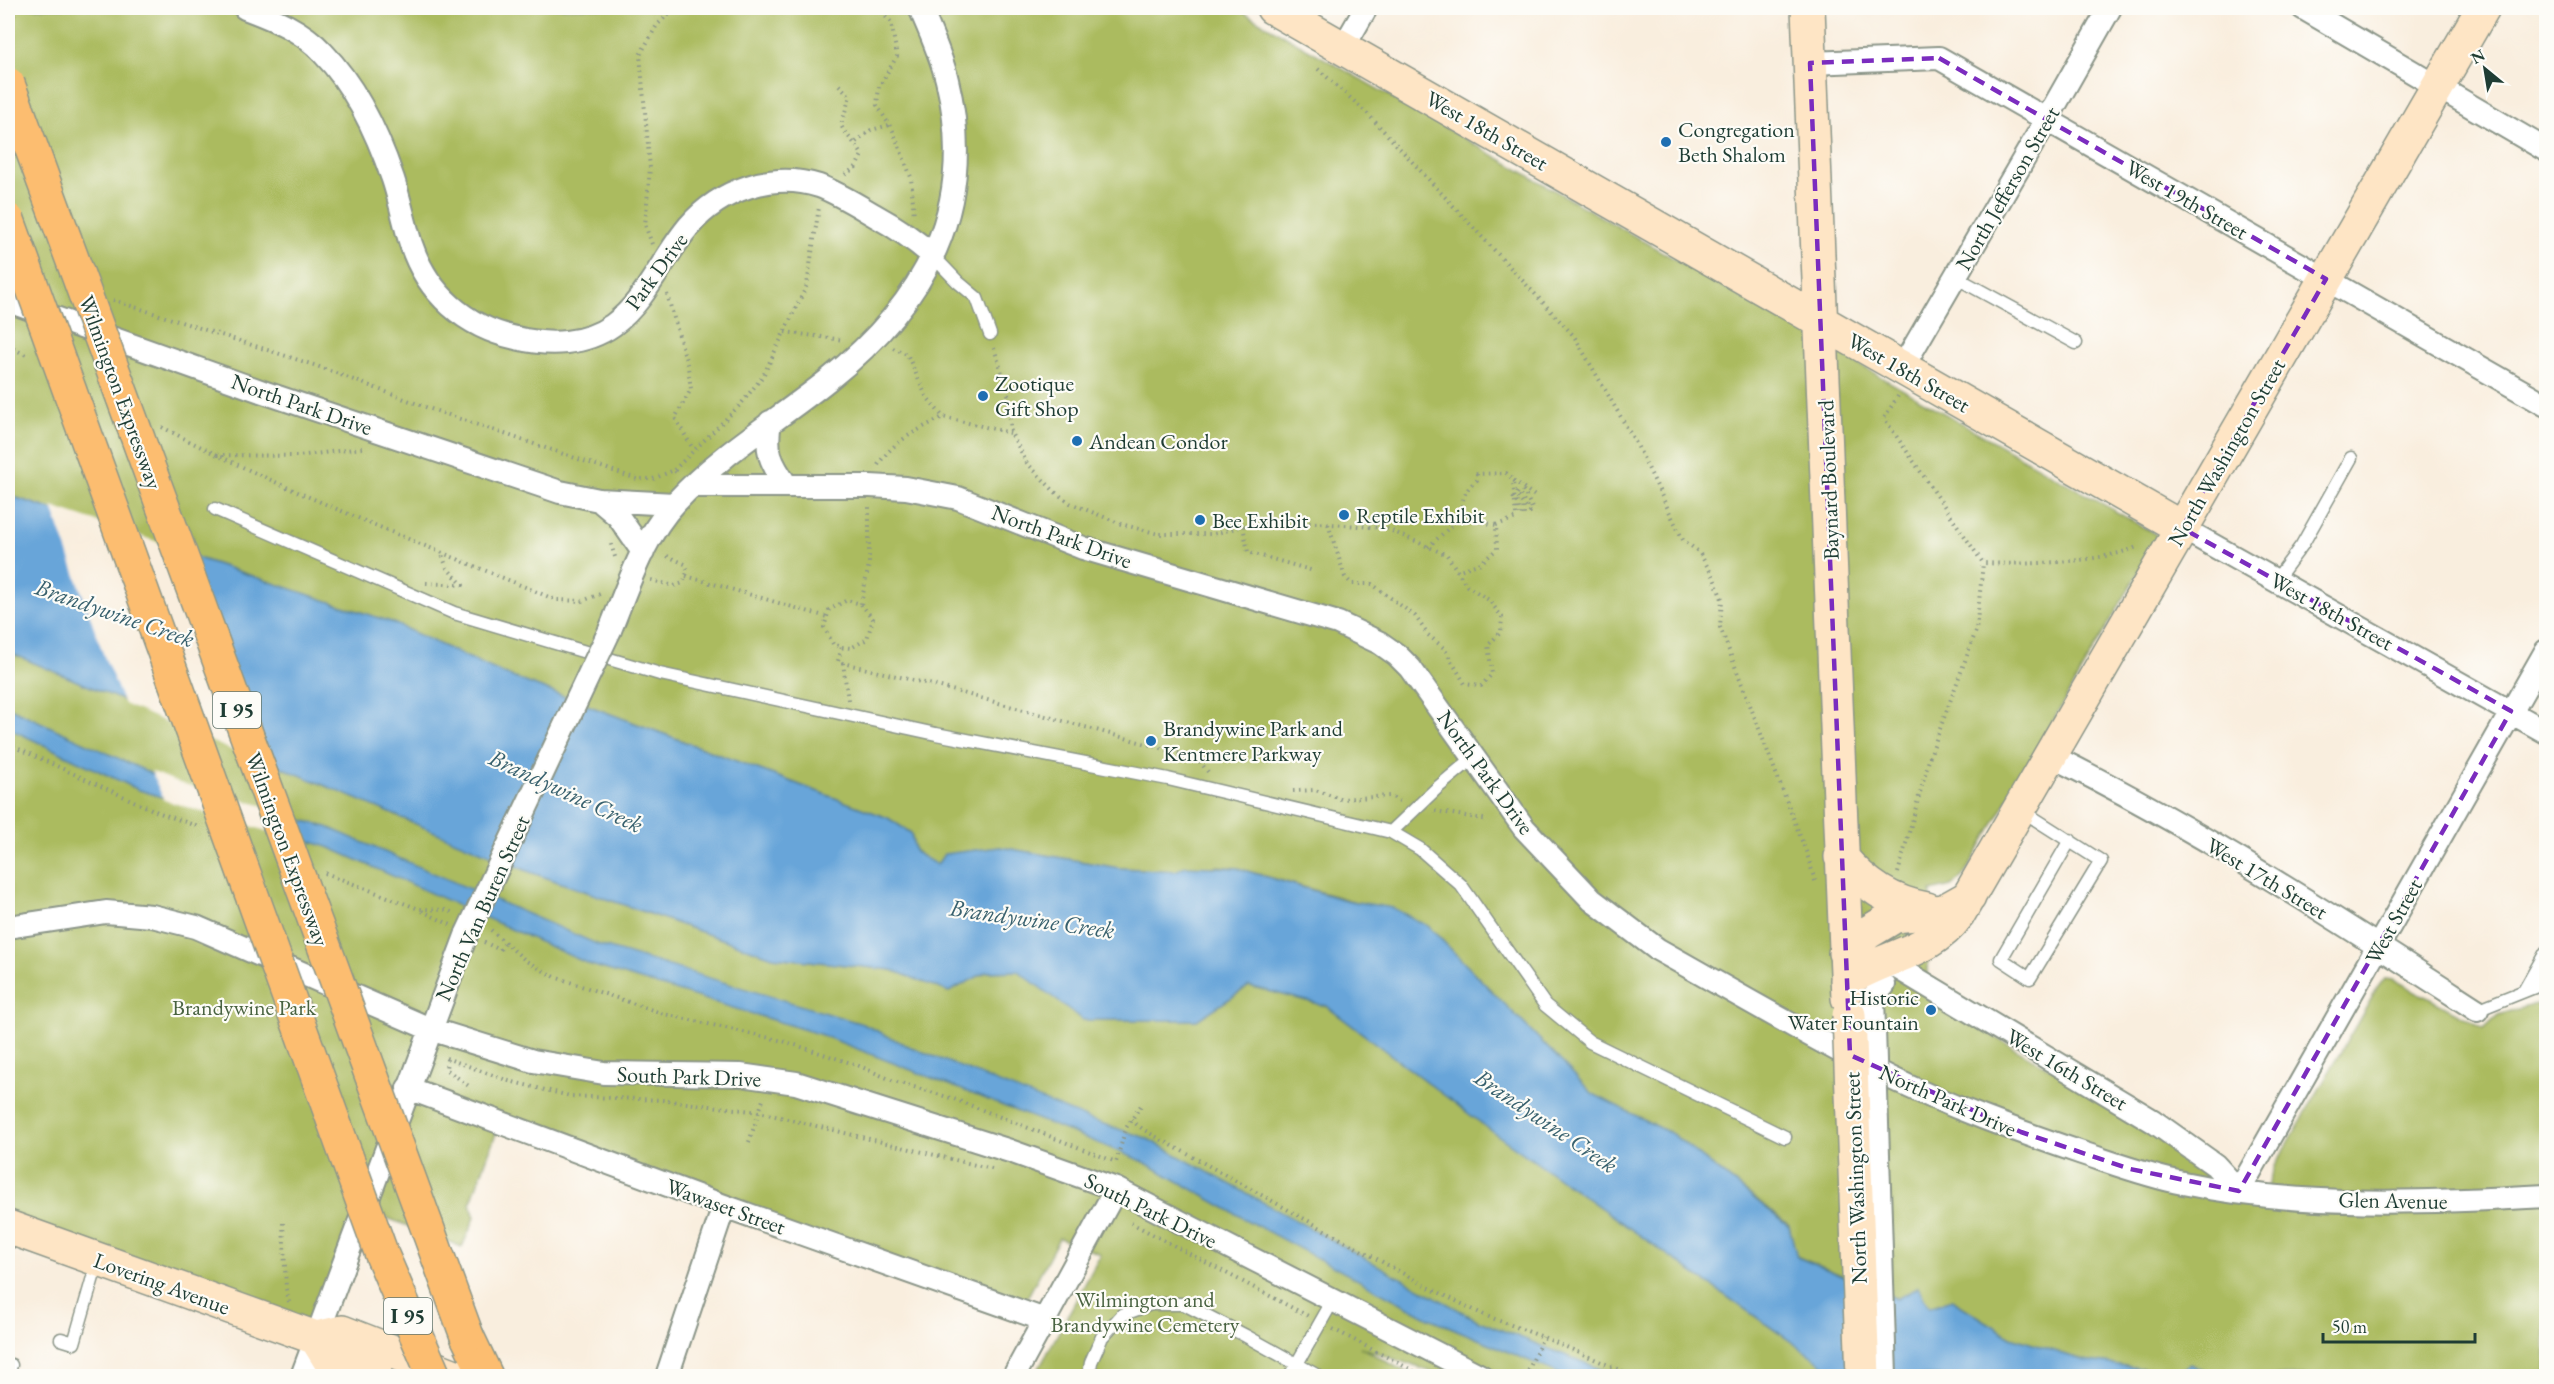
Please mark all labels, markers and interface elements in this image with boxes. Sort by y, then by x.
north arrow [2455,39,2515,99]
text: N [2467,44,2489,69]
street label: West 18th Street [1420,84,1553,177]
street label: North Jefferson Street [1949,101,2066,275]
place label: Congregation Beth Shalom [1678,115,1795,169]
marker: Congregation Beth Shalom [1659,135,1673,149]
street label: West 19th Street [2120,153,2253,246]
street label: Park Drive [619,226,695,316]
street label: Wilmington Expressway [72,291,169,493]
street label: West 18th Street [1842,326,1975,419]
street label: North Washington Street [2161,353,2292,551]
street label: North Park Drive [228,367,377,442]
place label: Zootique Gift Shop [995,369,1079,423]
marker: Zootique Gift Shop [976,389,990,403]
street label: Baynard Boulevard [1811,399,1846,561]
place label: Andean Condor [1088,427,1228,456]
marker: Andean Condor [1070,434,1084,448]
street label: North Park Drive [988,498,1136,575]
place label: Reptile Exhibit [1356,501,1485,530]
place label: Bee Exhibit [1212,506,1309,535]
marker: Reptile Exhibit [1337,508,1351,522]
marker: Bee Exhibit [1193,513,1207,527]
street label: West 18th Street [2265,566,2399,657]
water label: Brandywine Creek [31,571,199,654]
road number: I 95 [213,692,261,728]
street label: North Park Drive [1431,704,1541,841]
place label: Brandywine Park and Kentmere Parkway [1163,714,1344,768]
marker: Brandywine Park and Kentmere Parkway [1144,734,1158,748]
water label: Brandywine Creek [483,741,648,840]
street label: Wilmington Expressway [239,748,336,950]
street label: North Van Buren Street [428,811,537,1006]
street label: West 17th Street [2201,831,2333,926]
street label: West Street [2358,873,2429,969]
water label: Brandywine Creek [947,891,1117,945]
place label: Historic Water Fountain [1788,983,1919,1037]
park label: Brandywine Park [172,993,317,1022]
marker: Historic Water Fountain [1924,1003,1938,1017]
street label: West 16th Street [2001,1022,2133,1117]
street label: North Park Drive [1875,1057,2021,1144]
street label: South Park Drive [616,1059,762,1094]
water label: Brandywine Creek [1468,1061,1624,1180]
street label: North Washington Street [1837,1071,1874,1285]
street label: South Park Drive [1080,1166,1222,1255]
street label: Wawaset Street [662,1171,790,1242]
street label: Glen Avenue [2338,1185,2448,1216]
street label: Lovering Avenue [90,1245,234,1322]
park label: Wilmington and Brandywine Cemetery [1051,1285,1240,1339]
road number: I 95 [384,1298,432,1334]
scale bar [2323,1306,2474,1344]
text: 50 m [2332,1315,2367,1338]

